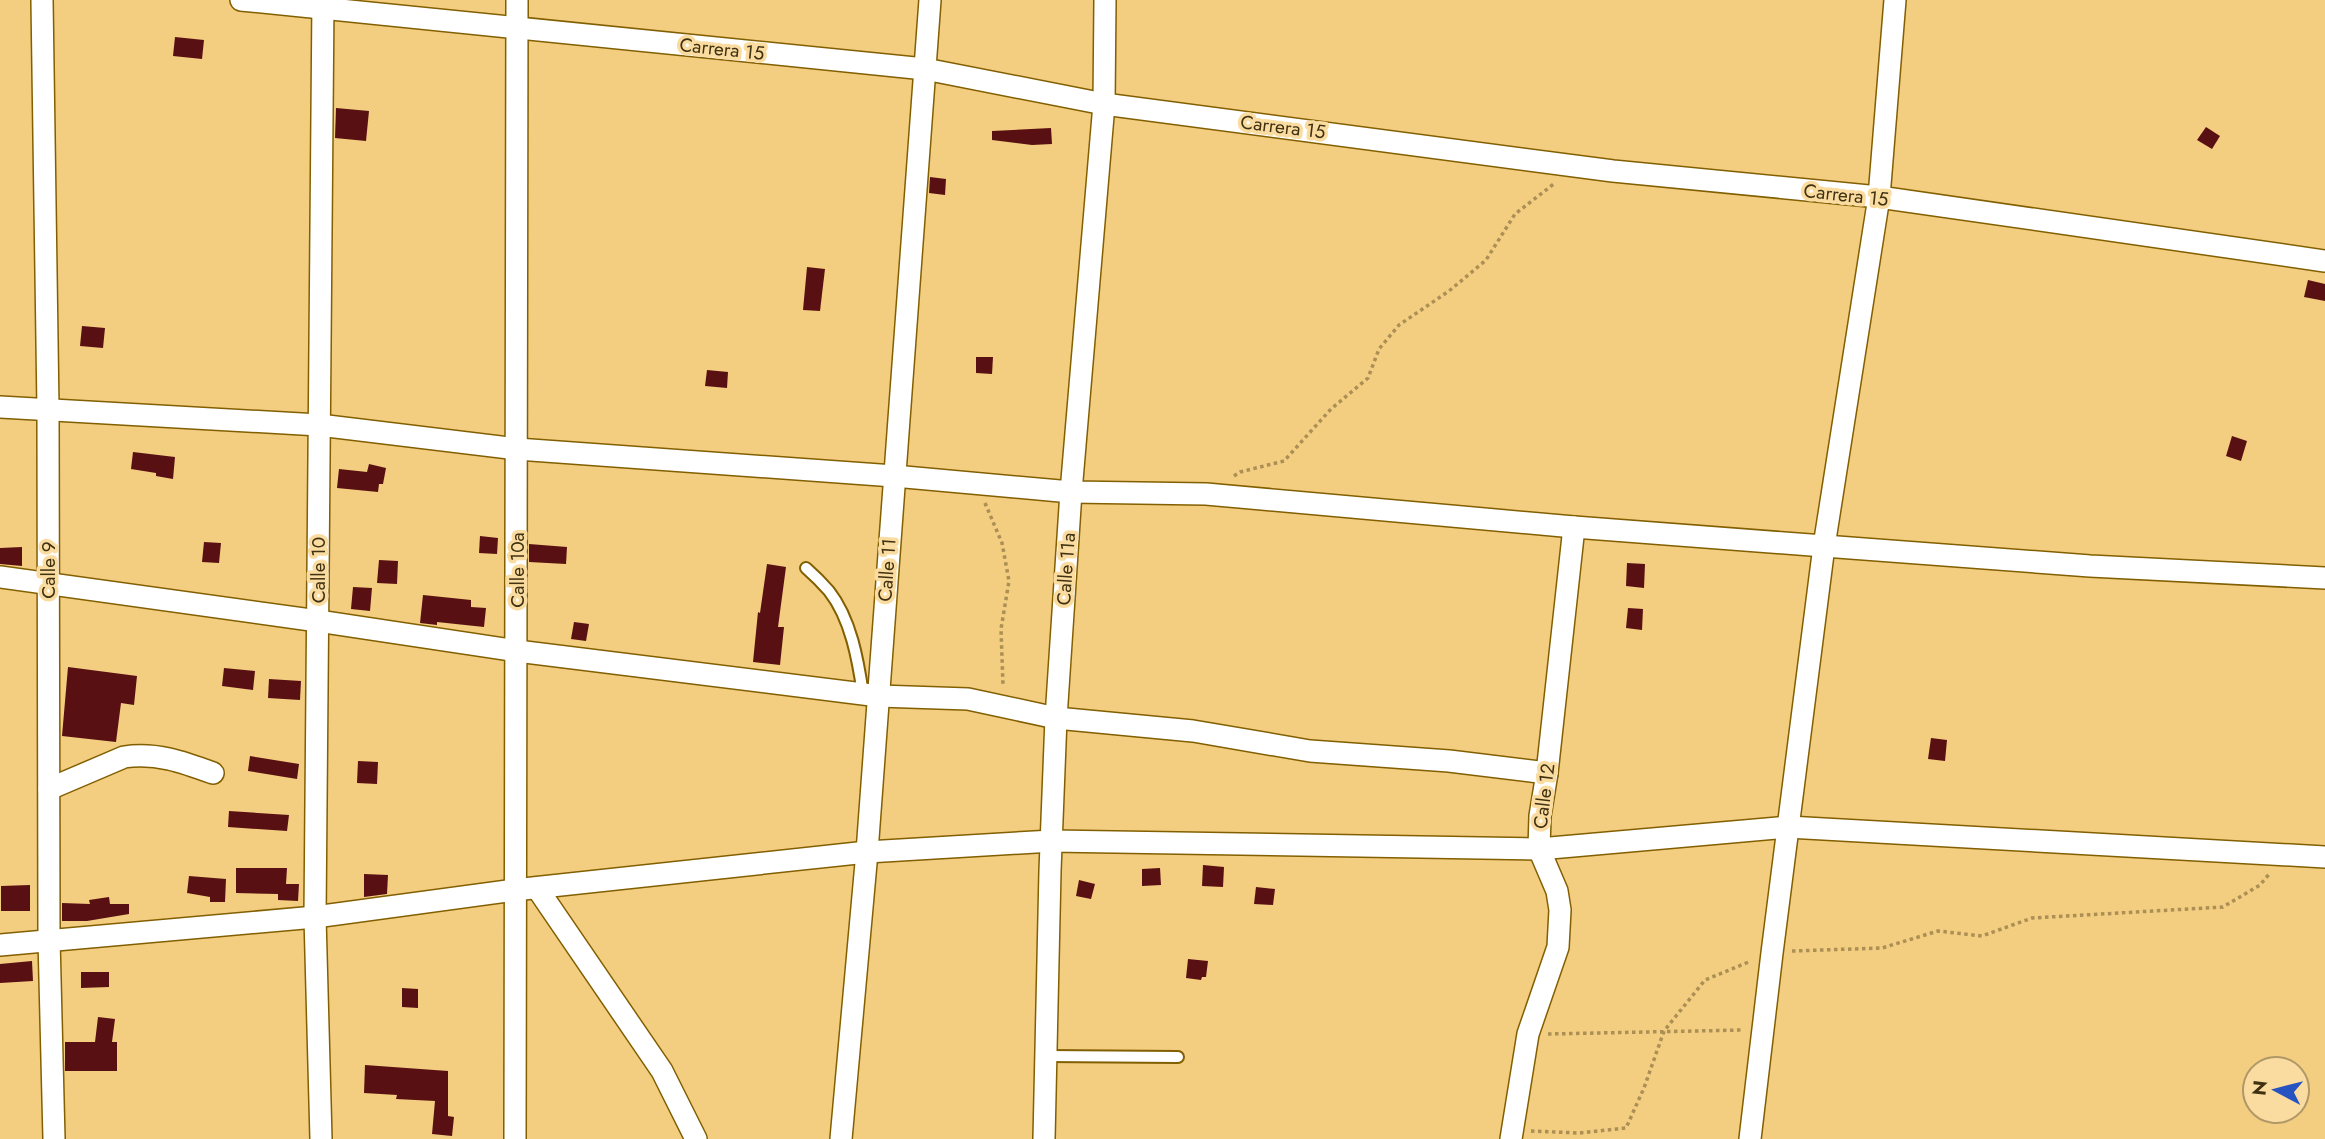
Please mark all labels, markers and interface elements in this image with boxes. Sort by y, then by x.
street label: Carrera 15 [678,31,766,67]
street label: Carrera 15 [1239,108,1327,146]
street label: Carrera 15 [1802,177,1890,213]
street label: Calle 10a [504,532,531,608]
street label: Calle 11a [1050,532,1082,606]
street label: Calle 10 [305,537,332,603]
street label: Calle 11 [871,537,903,603]
street label: Calle 9 [35,541,62,599]
street label: Calle 12 [1527,762,1561,830]
north arrow [2241,1055,2311,1125]
text: N [2245,1079,2274,1097]

